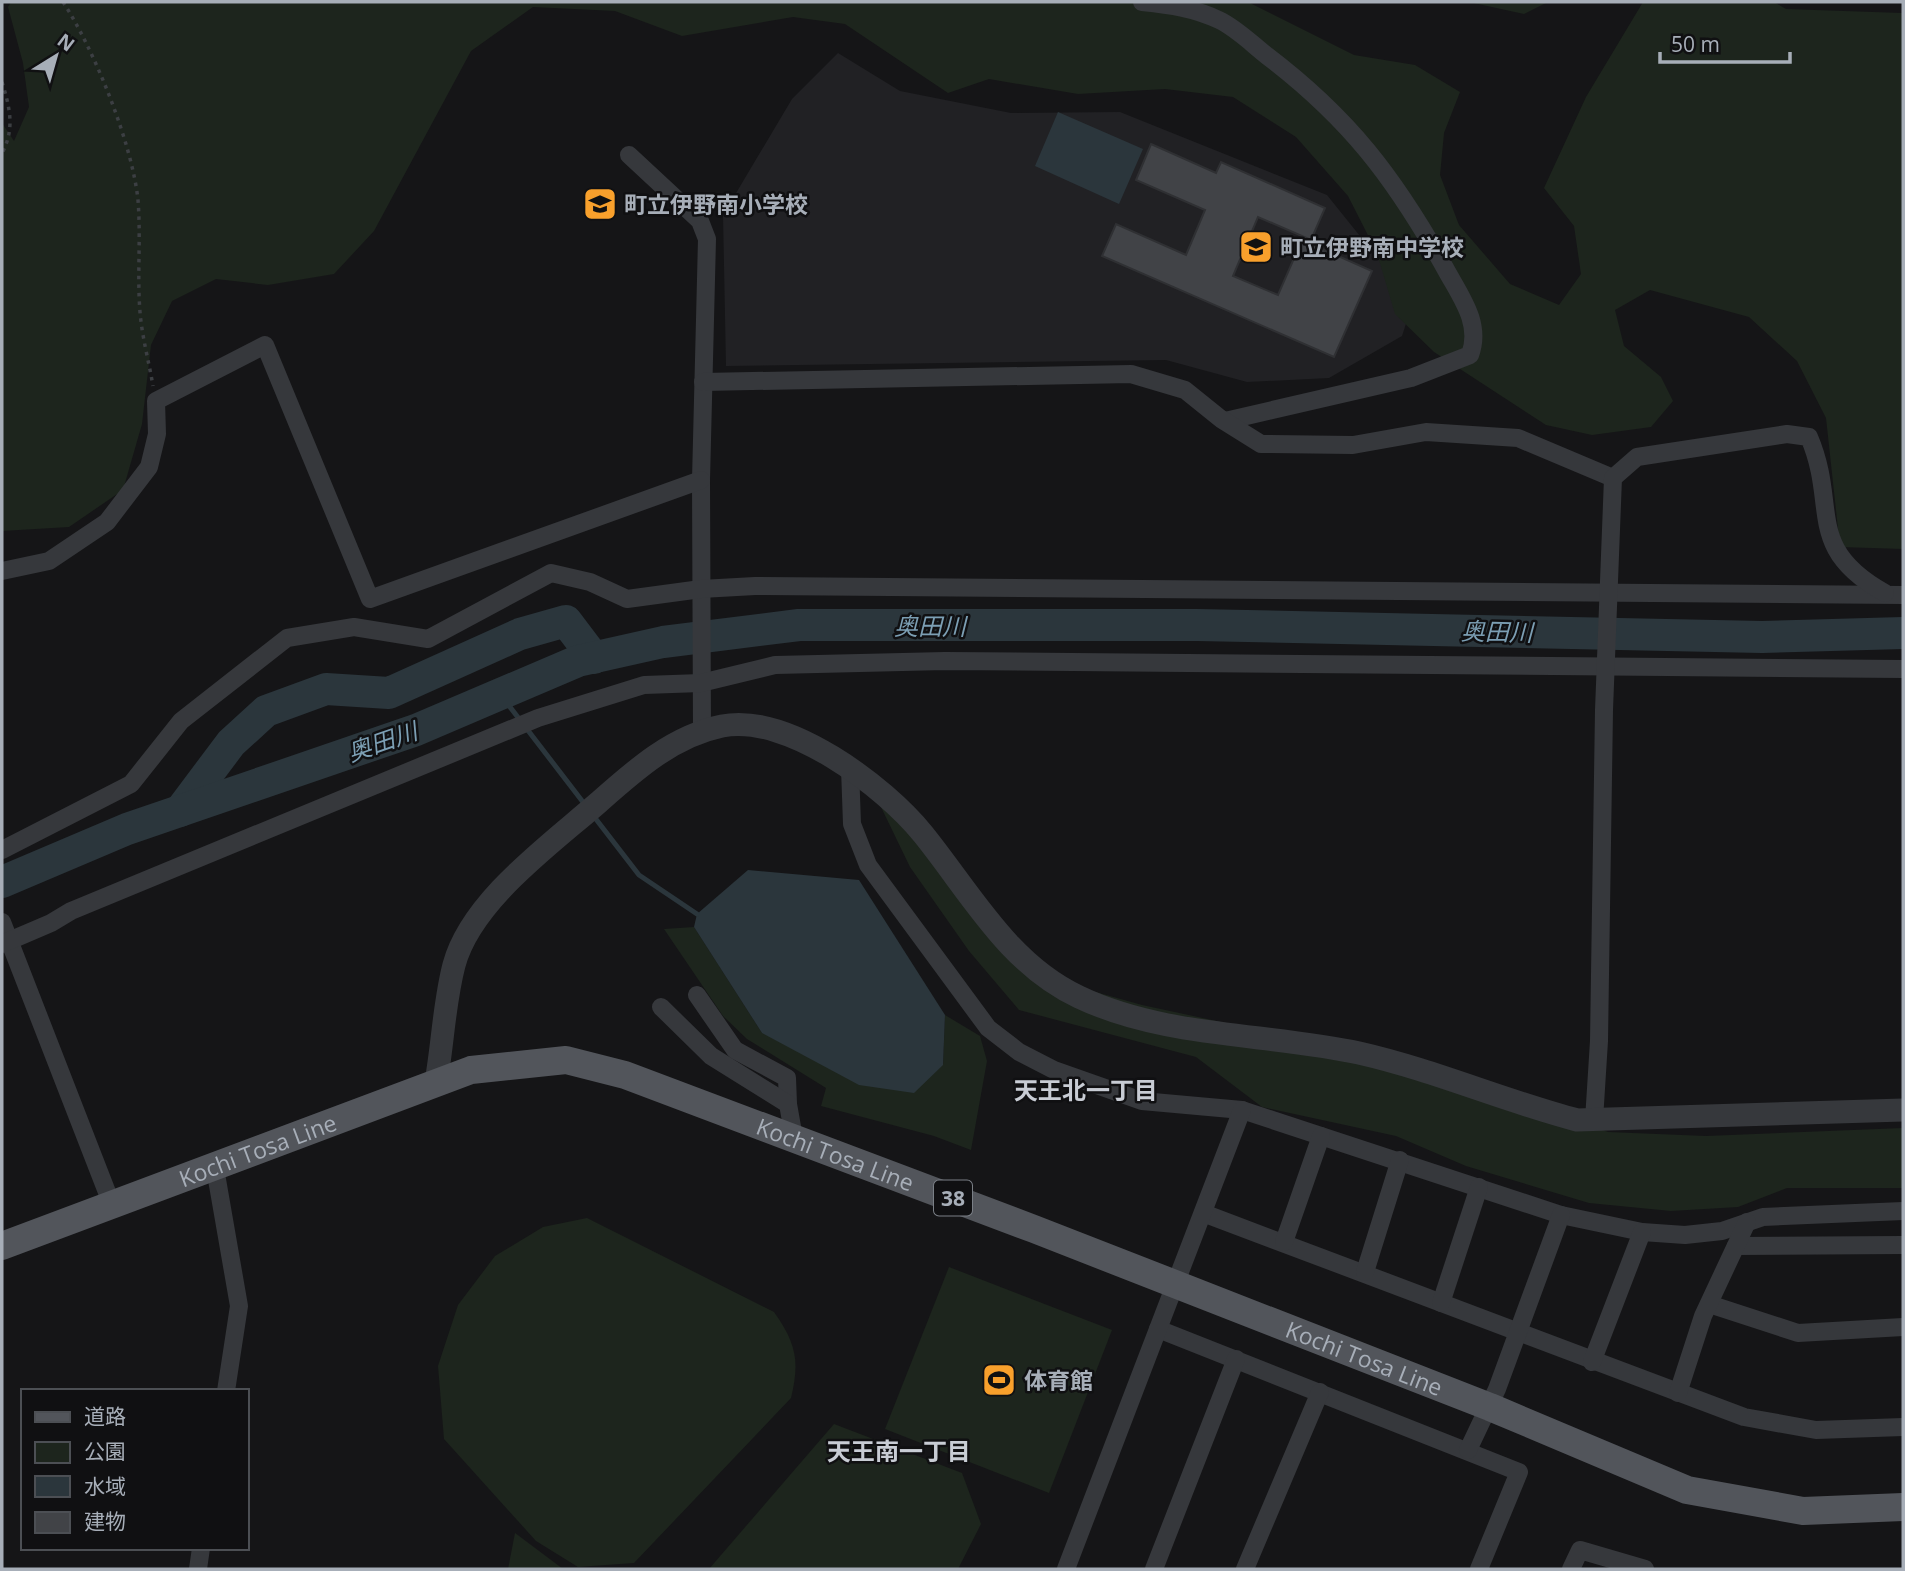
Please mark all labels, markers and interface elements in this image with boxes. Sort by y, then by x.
north arrow [21,21,91,91]
scale bar [1660,21,1790,65]
text: N [52,27,80,57]
text: 50 m [1671,30,1720,58]
school or university icon: 町立伊野南小学校 [581,185,619,223]
place label: 町立伊野南小学校 [624,188,808,220]
school or university icon: 町立伊野南中学校 [1237,228,1275,266]
place label: 町立伊野南中学校 [1280,231,1464,263]
water label: 奥田川 [894,609,969,642]
water label: 奥田川 [1461,614,1536,648]
water label: 奥田川 [343,713,424,768]
district label: 天王北一丁目 [1014,1073,1158,1106]
street label: Kochi Tosa Line [174,1106,341,1194]
street label: Kochi Tosa Line [752,1110,919,1198]
road number: 38 [934,1180,972,1216]
street label: Kochi Tosa Line [1281,1313,1447,1403]
sports icon: 体育館 [980,1361,1018,1399]
place label: 体育館 [1024,1364,1093,1396]
legend [21,1389,248,1550]
text: 道路 [84,1402,126,1430]
district label: 天王南一丁目 [827,1434,971,1467]
text: 公園 [84,1437,126,1465]
text: 水域 [84,1472,126,1500]
text: 建物 [84,1507,126,1535]

